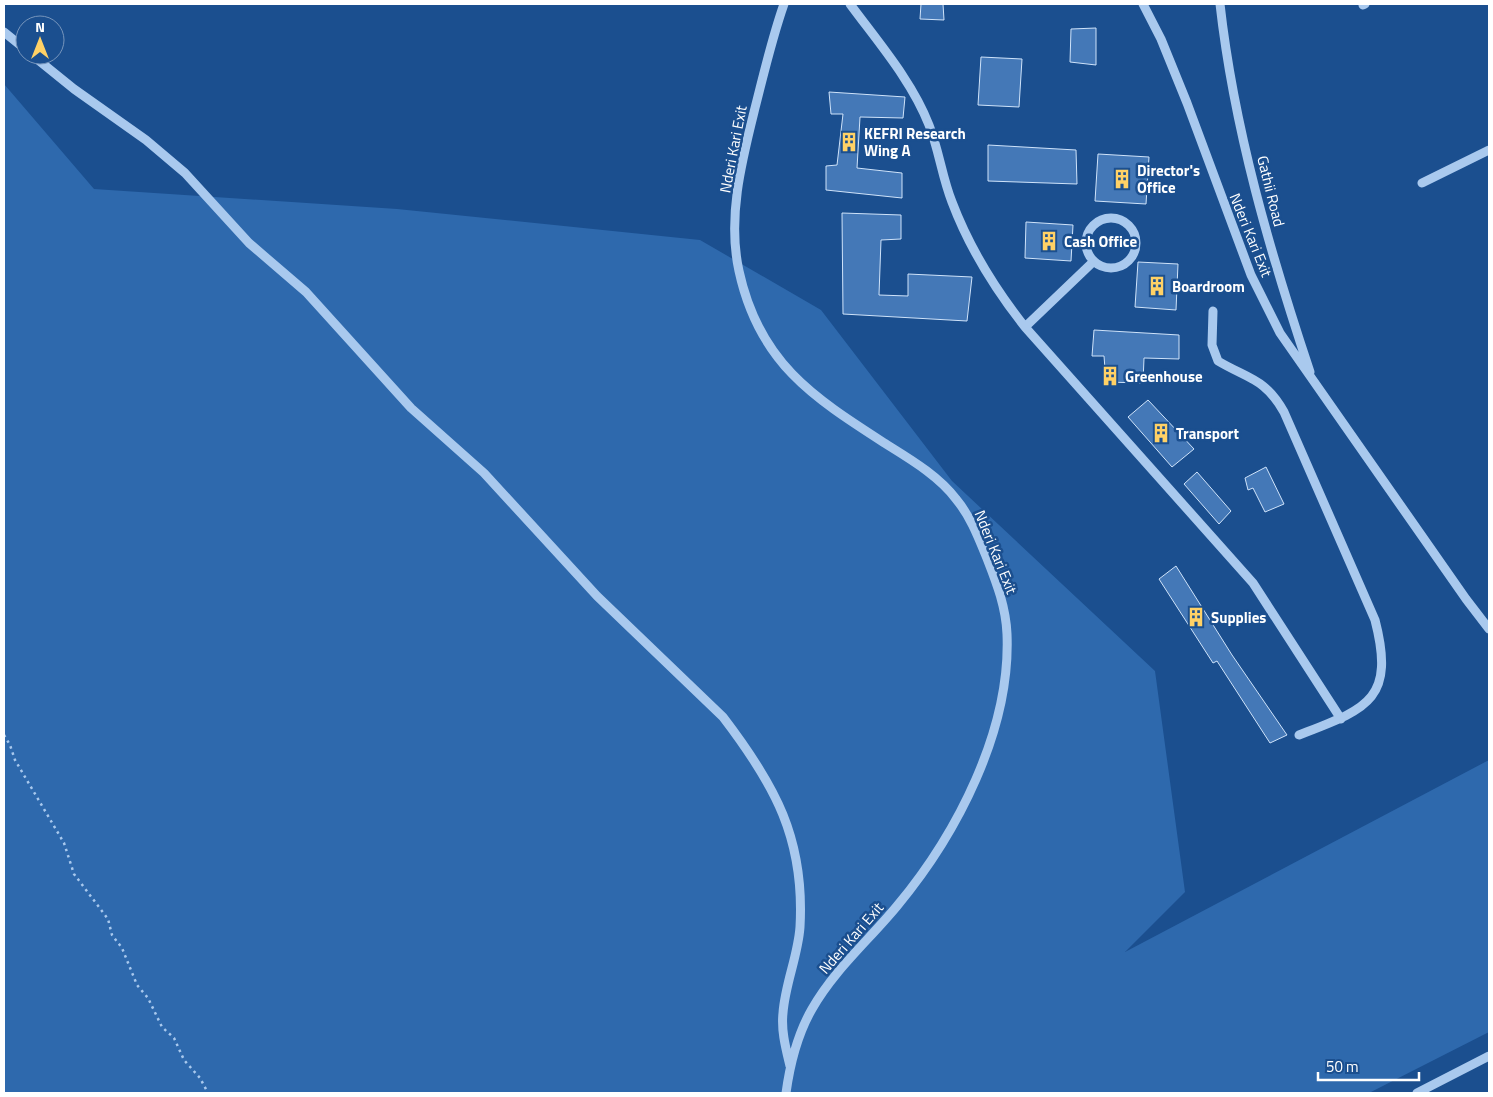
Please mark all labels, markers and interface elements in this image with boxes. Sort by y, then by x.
north arrow [15,15,65,65]
text: N [35,16,45,37]
street label: Nderi Kari Exit [713,103,753,195]
place label: KEFRI Research Wing A [864,122,966,162]
building icon: KEFRI Research Wing A [838,131,860,153]
street label: Gathii Road [1251,153,1291,229]
place label: Director's Office [1137,159,1200,199]
building icon: Director's Office [1111,168,1133,190]
street label: Nderi Kari Exit [1224,190,1279,281]
building icon: Cash Office [1038,230,1060,252]
place label: Cash Office [1064,230,1137,253]
building icon: Boardroom [1146,275,1168,297]
place label: Boardroom [1172,275,1245,298]
building icon: Greenhouse [1099,365,1121,387]
place label: Greenhouse [1125,365,1203,388]
building icon: Transport [1150,422,1172,444]
place label: Transport [1176,422,1239,445]
street label: Nderi Kari Exit [969,507,1024,598]
building icon: Supplies [1185,606,1207,628]
place label: Supplies [1211,606,1266,629]
street label: Nderi Kari Exit [813,896,889,979]
scale bar [1318,1050,1419,1082]
text: 50 m [1326,1055,1359,1078]

